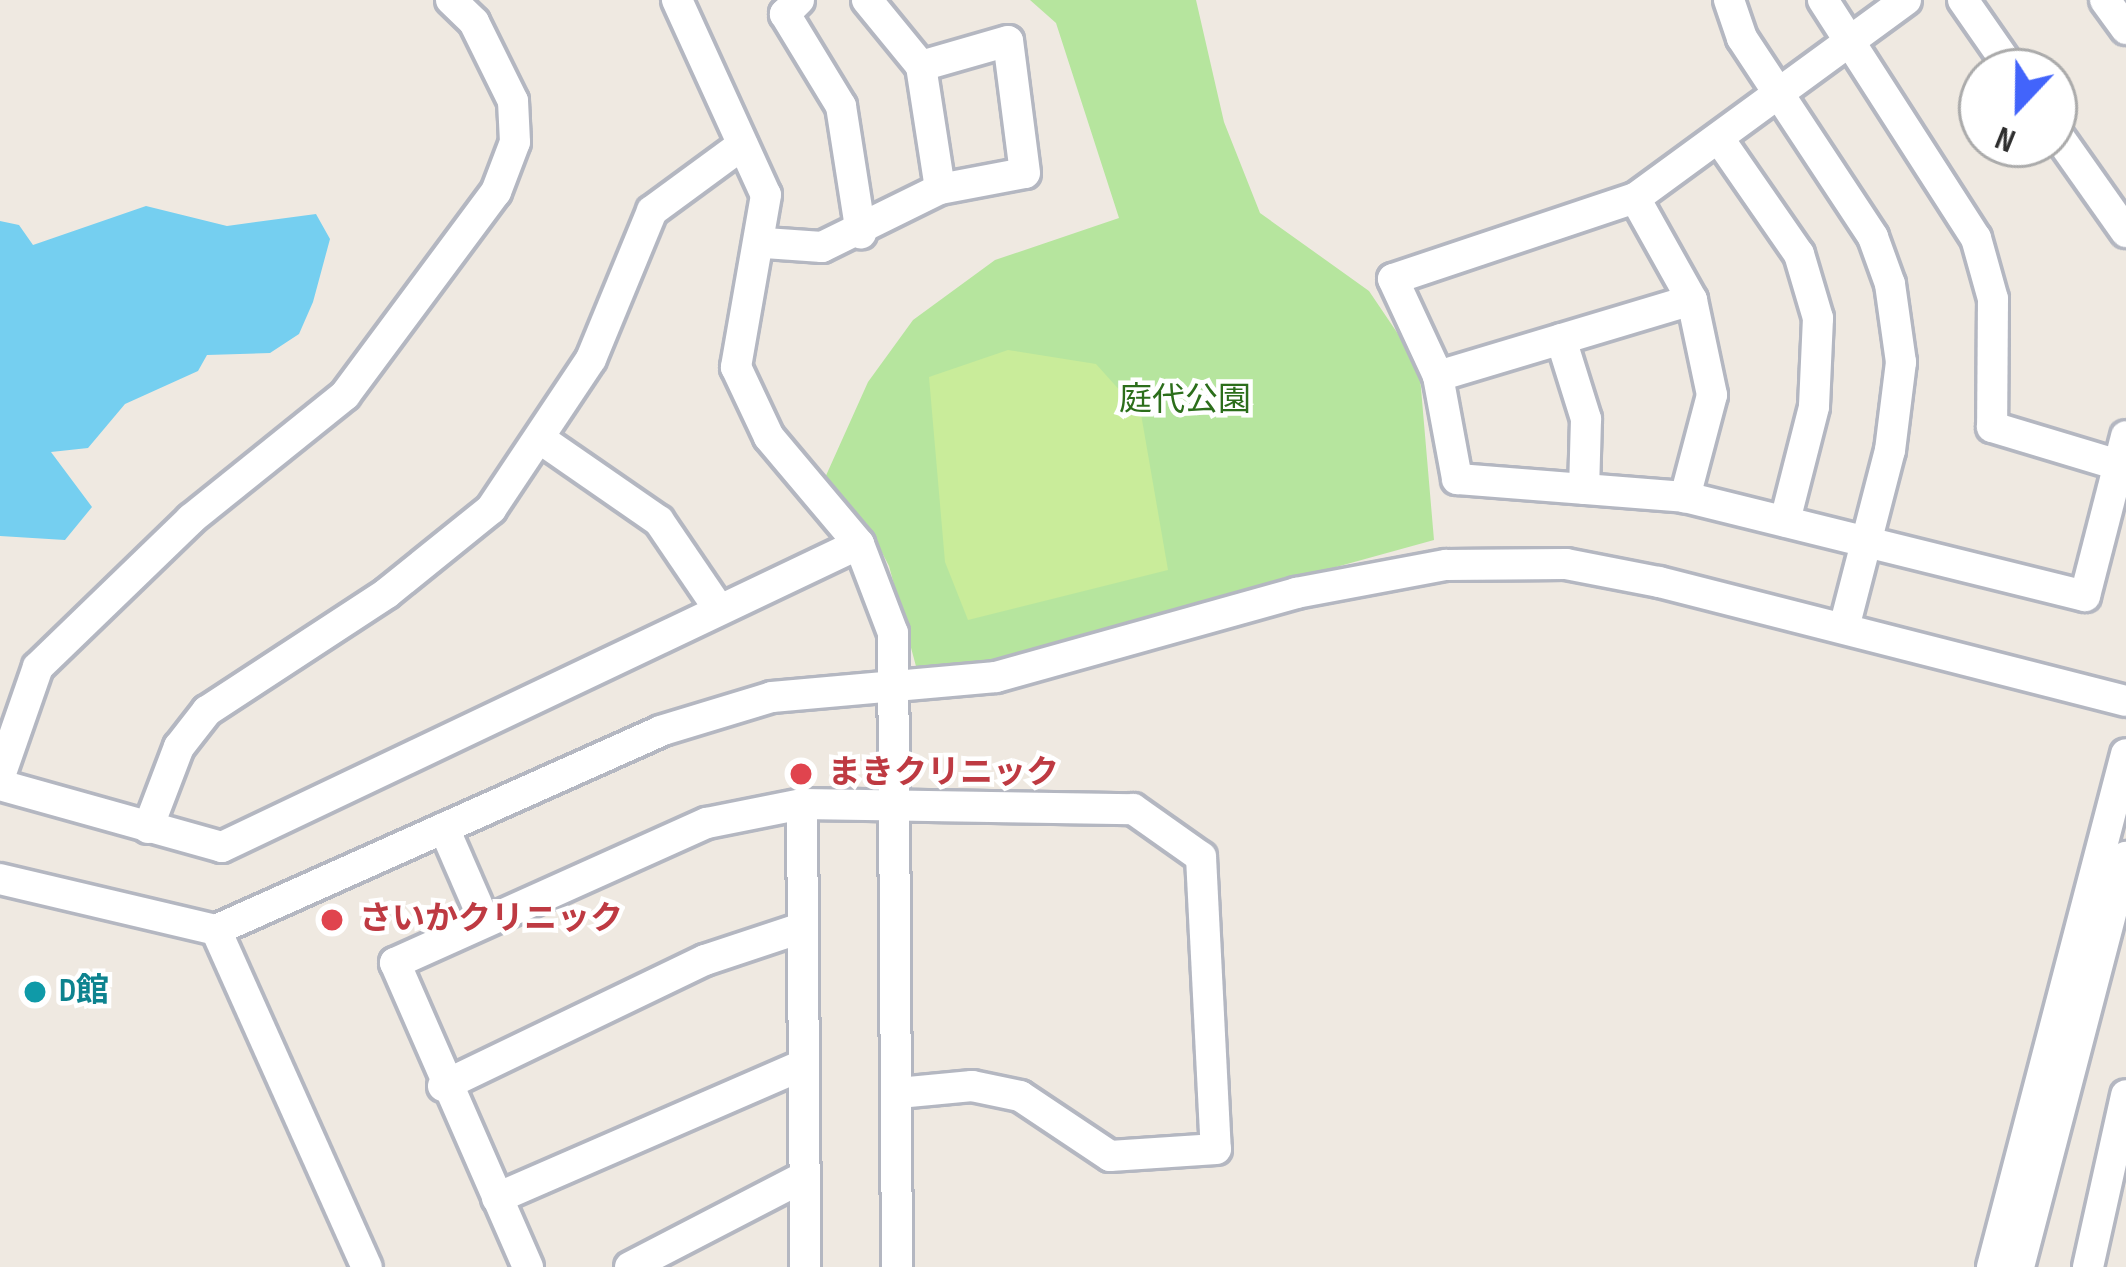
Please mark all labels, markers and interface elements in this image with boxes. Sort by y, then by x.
north arrow [1958,48,2078,168]
text: N [1990,117,2021,160]
park label: 庭代公園 [1119,381,1251,421]
place label: まきクリニック [828,754,1059,794]
marker: まきクリニック [785,758,817,790]
place label: さいかクリニック [359,900,623,940]
marker: さいかクリニック [316,904,348,936]
place label: D館 [59,972,109,1012]
marker: D館 [22,979,48,1005]

